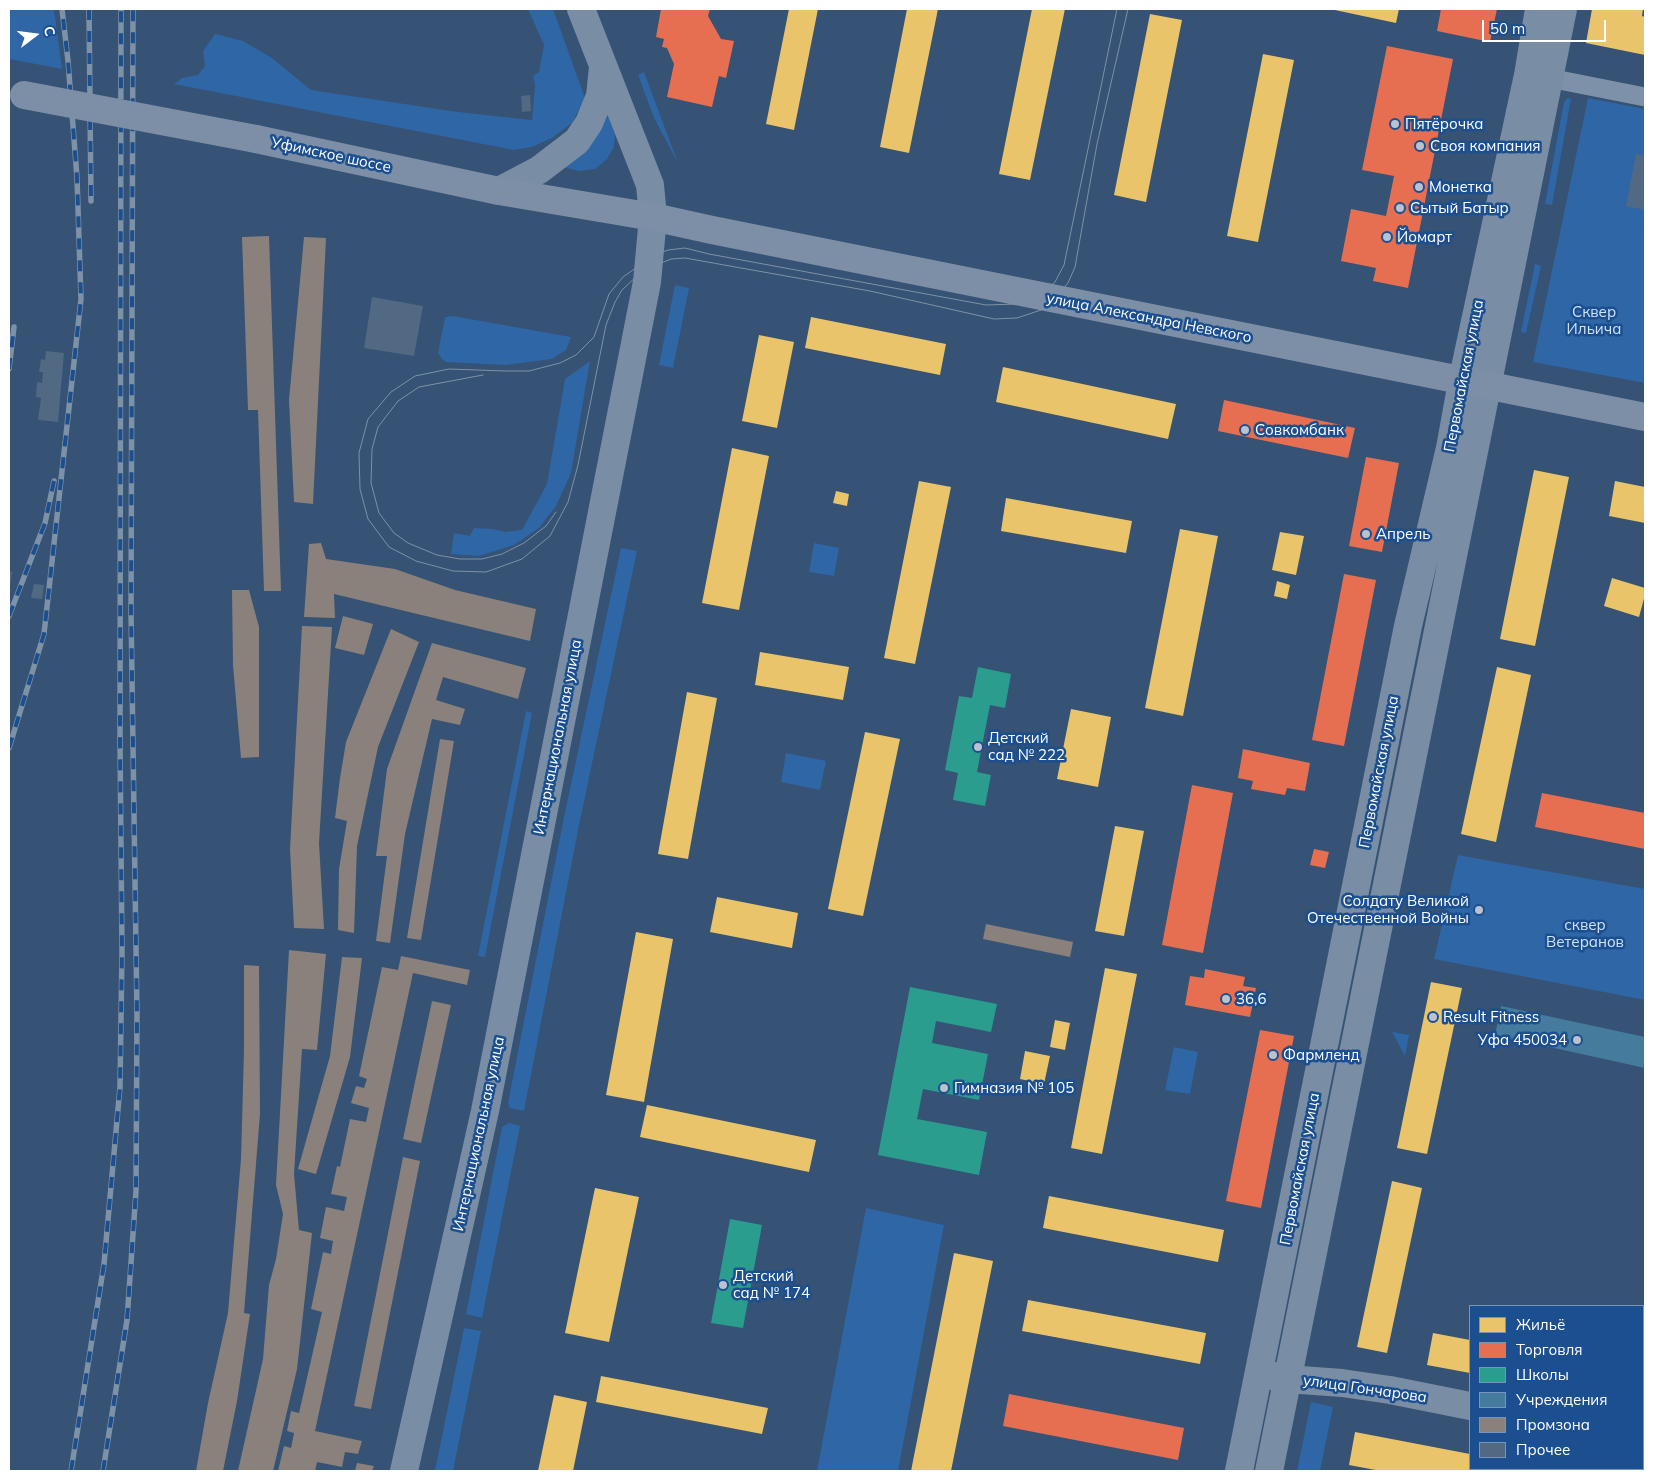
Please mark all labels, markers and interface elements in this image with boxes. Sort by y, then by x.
north arrow [10,10,60,60]
scale bar [1484,10,1608,42]
text: 50 m [1490,19,1525,38]
text: С [40,24,59,38]
place label: Пятёрочка [1405,115,1483,133]
marker: Пятёрочка [1389,118,1401,130]
street label: Уфимское шоссе [269,133,393,177]
place label: Своя компания [1430,137,1541,155]
marker: Своя компания [1414,140,1426,152]
place label: Монетка [1429,178,1492,196]
marker: Монетка [1413,181,1425,193]
place label: Сытый Батыр [1410,199,1509,217]
marker: Сытый Батыр [1394,202,1406,214]
place label: Йомарт [1397,228,1452,246]
marker: Йомарт [1381,231,1393,243]
street label: улица Александра Невского [1045,289,1253,347]
street label: Первомайская улица [1440,298,1488,454]
park label: Сквер Ильича [1567,303,1621,338]
place label: Совкомбанк [1255,421,1344,439]
marker: Совкомбанк [1239,424,1251,436]
place label: Апрель [1376,525,1430,543]
marker: Апрель [1360,528,1372,540]
street label: Интернациональная улица [530,638,586,836]
street label: Первомайская улица [1355,694,1403,850]
place label: Детский сад № 222 [988,729,1065,764]
marker: Детский сад № 222 [972,741,984,753]
place label: Солдату Великой Отечественной Войны [1307,892,1469,927]
marker: Солдату Великой Отечественной Войны [1473,904,1485,916]
park label: сквер Ветеранов [1546,916,1624,951]
place label: 36,6 [1236,990,1266,1008]
marker: 36,6 [1220,993,1232,1005]
place label: Result Fitness [1443,1008,1539,1026]
marker: Result Fitness [1427,1011,1439,1023]
place label: Уфа 450034 [1478,1031,1567,1049]
marker: Уфа 450034 [1571,1034,1583,1046]
street label: Интернациональная улица [450,1035,508,1233]
place label: Фармленд [1283,1046,1360,1064]
marker: Фармленд [1267,1049,1279,1061]
place label: Гимназия № 105 [954,1079,1074,1097]
marker: Гимназия № 105 [938,1082,950,1094]
street label: Первомайская улица [1276,1091,1324,1247]
place label: Детский сад № 174 [733,1267,810,1302]
marker: Детский сад № 174 [717,1279,729,1291]
legend [1469,1305,1644,1470]
text: Жильё [1516,1315,1565,1334]
text: Торговля [1516,1340,1583,1359]
text: Школы [1516,1365,1569,1384]
street label: улица Гончарова [1302,1371,1428,1407]
text: Учреждения [1516,1390,1608,1409]
text: Промзона [1516,1415,1590,1434]
text: Прочее [1516,1440,1570,1459]

